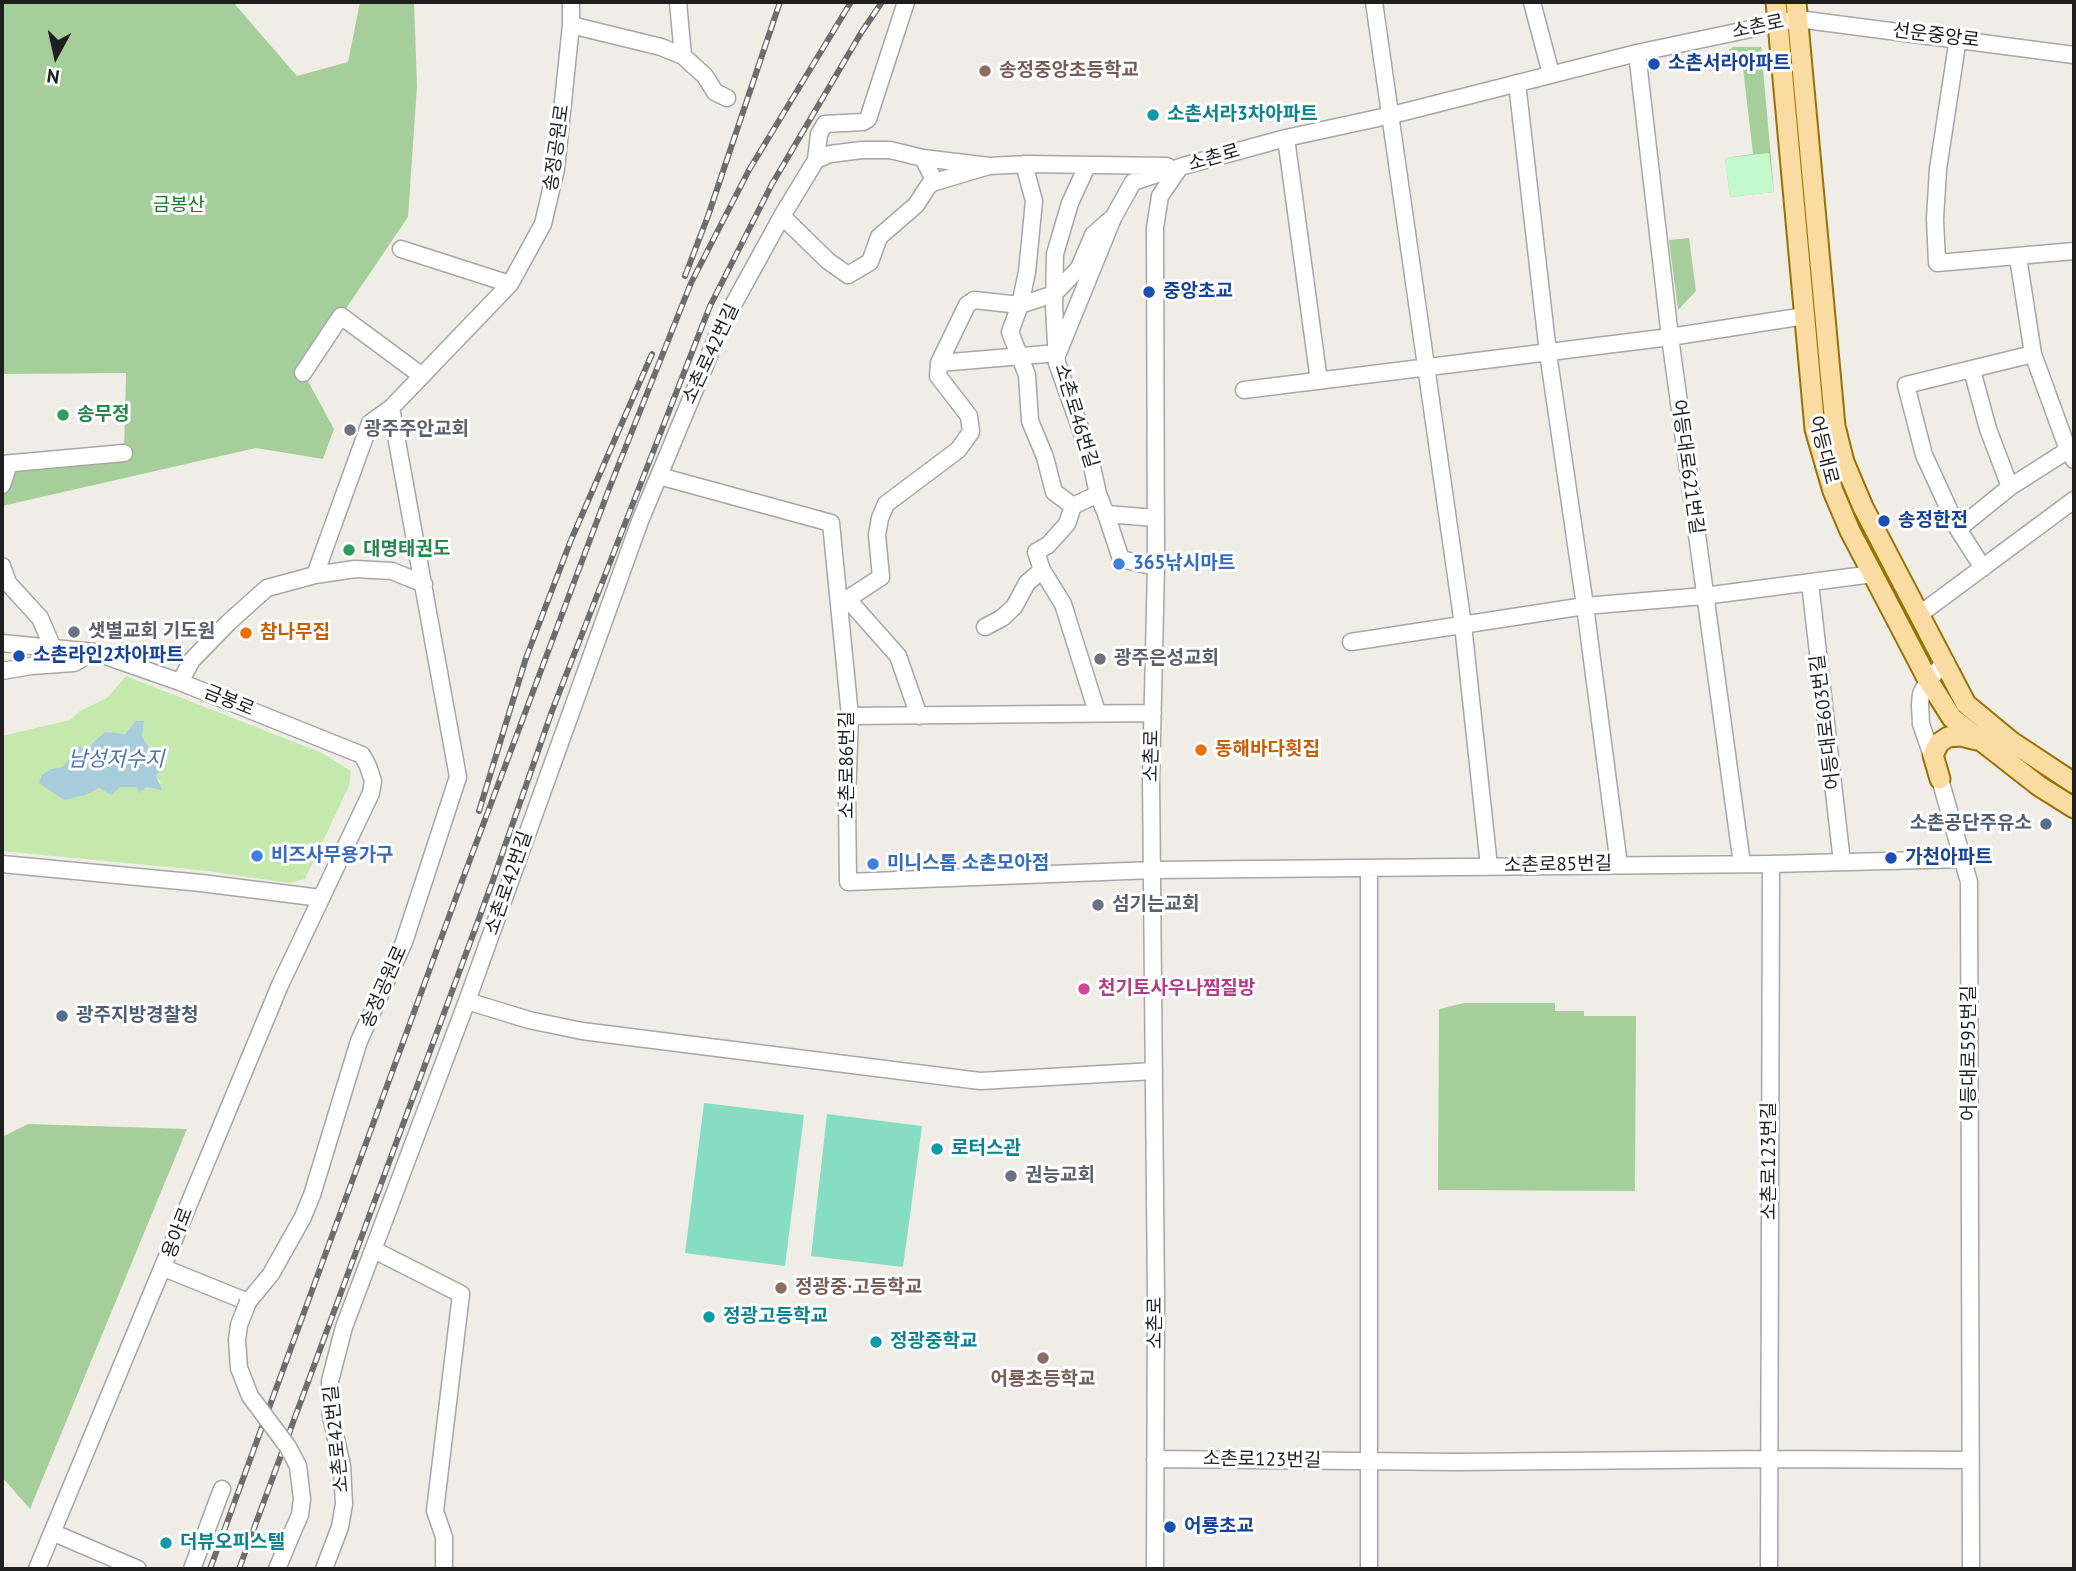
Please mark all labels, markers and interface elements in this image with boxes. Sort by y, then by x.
street label: 소촌로 [1730,10,1786,44]
street label: 선운중앙로 [1891,19,1981,53]
north arrow [21,21,91,91]
place label: 소촌서라아파트 [1668,53,1790,75]
marker: 소촌서라아파트 [1646,56,1662,72]
place label: 송정중앙초등학교 [999,60,1139,82]
marker: 송정중앙초등학교 [977,63,993,79]
text: N [45,64,61,90]
street label: 송정공원로 [540,103,574,193]
place label: 소촌서라3차아파트 [1167,104,1318,126]
marker: 소촌서라3차아파트 [1145,107,1161,123]
street label: 소촌로 [1186,140,1242,176]
park label: 금봉산 [153,195,205,217]
place label: 중앙초교 [1163,281,1233,303]
marker: 중앙초교 [1141,284,1157,300]
street label: 소촌로42번길 [678,300,744,408]
street label: 소촌로46번길 [1049,361,1103,471]
street label: 어등대로621번길 [1666,398,1708,536]
place label: 송무정 [77,404,129,426]
marker: 송무정 [55,407,71,423]
street label: 어등대로 [1803,413,1843,487]
place label: 광주주안교회 [364,419,469,441]
marker: 광주주안교회 [342,422,358,438]
place label: 송정한전 [1898,510,1968,532]
marker: 송정한전 [1876,513,1892,529]
place label: 대명태권도 [363,539,450,561]
marker: 대명태권도 [341,542,357,558]
place label: 365낚시마트 [1133,553,1235,575]
marker: 365낚시마트 [1111,556,1127,572]
place label: 샛별교회 기도원 [88,621,215,643]
place label: 참나무집 [260,622,330,644]
marker: 샛별교회 기도원 [66,624,82,640]
marker: 참나무집 [238,625,254,641]
place label: 소촌라인2차아파트 [33,645,184,667]
marker: 소촌라인2차아파트 [11,648,27,664]
place label: 광주은성교회 [1114,648,1219,670]
marker: 광주은성교회 [1092,651,1108,667]
street label: 어등대로603번길 [1806,653,1846,791]
street label: 금봉로 [200,681,258,721]
street label: 소촌로86번길 [837,711,859,819]
street label: 소촌로 [1140,730,1164,782]
place label: 동해바다횟집 [1215,739,1320,761]
marker: 동해바다횟집 [1193,742,1209,758]
water label: 남성저수지 [68,747,164,773]
place label: 소촌공단주유소 [1910,813,2032,835]
marker: 소촌공단주유소 [2038,816,2054,832]
street label: 소촌로42번길 [481,828,537,938]
place label: 비즈사무용가구 [271,845,393,867]
place label: 가천아파트 [1905,847,1992,869]
marker: 비즈사무용가구 [249,848,265,864]
marker: 가천아파트 [1883,850,1899,866]
place label: 미니스톱 소촌모아점 [887,853,1049,875]
street label: 소촌로85번길 [1504,853,1612,877]
marker: 미니스톱 소촌모아점 [865,856,881,872]
place label: 섬기는교회 [1112,894,1199,916]
marker: 섬기는교회 [1090,897,1106,913]
street label: 송정공원로 [356,942,412,1032]
place label: 천기토사우나찜질방 [1098,978,1255,1000]
marker: 천기토사우나찜질방 [1076,981,1092,997]
street label: 어등대로595번길 [1959,985,1981,1121]
place label: 광주지방경찰청 [76,1005,198,1027]
marker: 광주지방경찰청 [54,1008,70,1024]
street label: 소촌로123번길 [1759,1102,1781,1220]
place label: 로터스관 [951,1138,1021,1160]
marker: 로터스관 [929,1141,945,1157]
place label: 권능교회 [1025,1165,1095,1187]
marker: 권능교회 [1003,1168,1019,1184]
street label: 용아로 [158,1204,198,1262]
place label: 정광중·고등학교 [795,1277,922,1299]
marker: 정광중·고등학교 [773,1280,789,1296]
street label: 소촌로 [1145,1297,1167,1349]
place label: 정광고등학교 [723,1306,828,1328]
marker: 정광고등학교 [701,1309,717,1325]
place label: 정광중학교 [890,1331,977,1353]
marker: 정광중학교 [868,1334,884,1350]
marker: 어룡초등학교 [1035,1350,1051,1366]
place label: 어룡초등학교 [991,1369,1095,1391]
street label: 소촌로42번길 [320,1384,354,1494]
street label: 소촌로123번길 [1203,1448,1321,1472]
place label: 어룡초교 [1184,1516,1254,1538]
marker: 어룡초교 [1162,1519,1178,1535]
place label: 더뷰오피스텔 [180,1532,285,1554]
marker: 더뷰오피스텔 [158,1535,174,1551]

